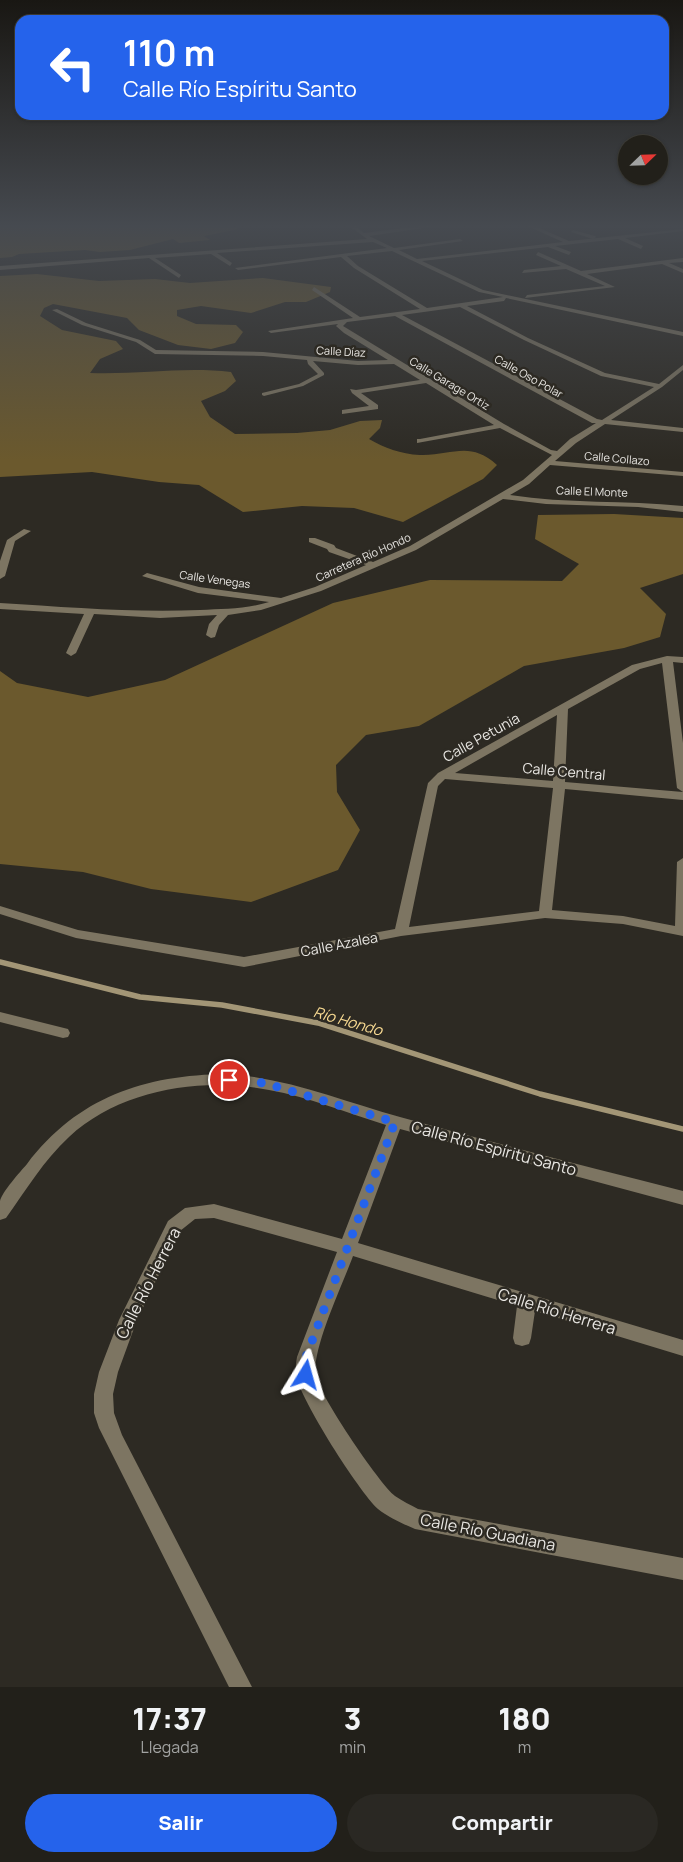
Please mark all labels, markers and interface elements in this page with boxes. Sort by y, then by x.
text: 110 m [123,29,215,77]
icon: left [40,35,105,100]
text: Calle Río Espíritu Santo [123,74,357,104]
north arrow [618,135,668,185]
map controls [618,135,668,185]
street label: Calle Díaz [316,342,366,360]
street label: Calle Oso Polar [492,351,566,401]
street label: Calle Garage Ortiz [407,353,493,413]
street label: Calle Collazo [584,448,651,468]
street label: Calle El Monte [556,482,629,500]
street label: Carretera Río Hondo [313,529,413,585]
street label: Calle Venegas [179,567,252,591]
street label: Calle Petunia [439,708,523,766]
street label: Calle Central [522,758,606,784]
street label: Calle Azalea [299,927,379,961]
water label: Río Hondo [311,1001,386,1041]
pin [208,1059,250,1101]
icon: arrive [215,1066,243,1094]
street label: Calle Río Espíritu Santo [409,1115,579,1181]
street label: Calle Río Herrera [110,1224,186,1342]
street label: Calle Río Herrera [495,1283,619,1339]
position arrow [279,1348,331,1400]
street label: Calle Río Guadiana [419,1508,557,1556]
text: 17:37 [132,1698,207,1739]
text: 3 [344,1698,361,1739]
text: 180 [498,1698,551,1739]
text: Llegada [141,1736,199,1758]
text: min [339,1736,366,1758]
text: m [518,1736,531,1758]
button: Salir [25,1794,337,1852]
button: Compartir [347,1794,658,1852]

